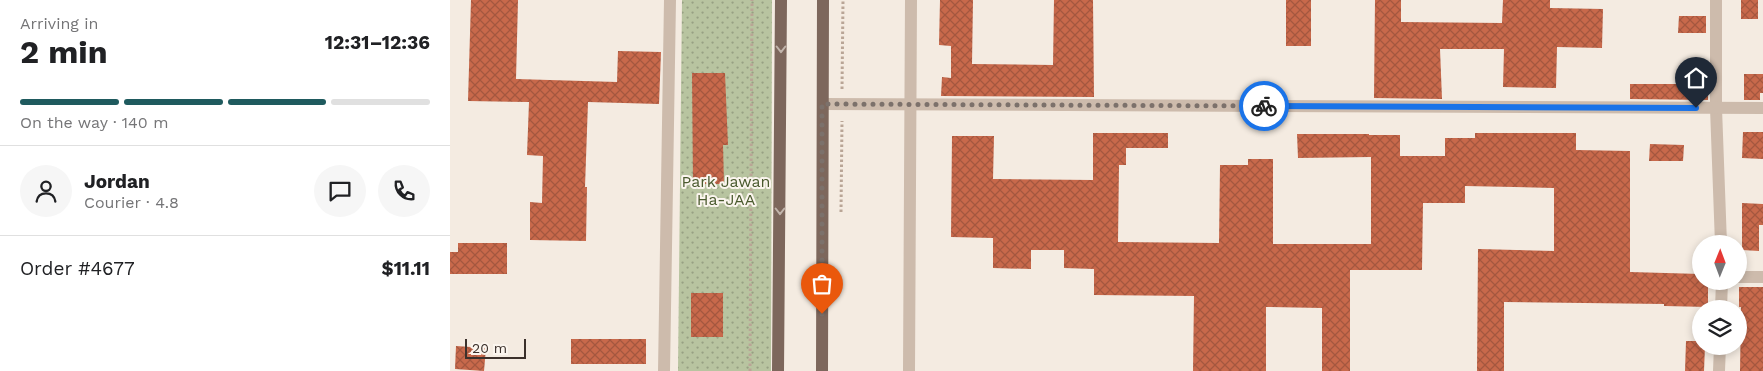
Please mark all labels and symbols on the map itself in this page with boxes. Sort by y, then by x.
one-way arrow [776,45,786,53]
pin [1675,57,1717,108]
courier [1239,81,1289,131]
park label: Park Jawan Ha-JAA [682,172,770,209]
one-way arrow [775,208,785,215]
north arrow [1692,235,1748,290]
pin [801,263,843,314]
scale bar [465,336,526,359]

